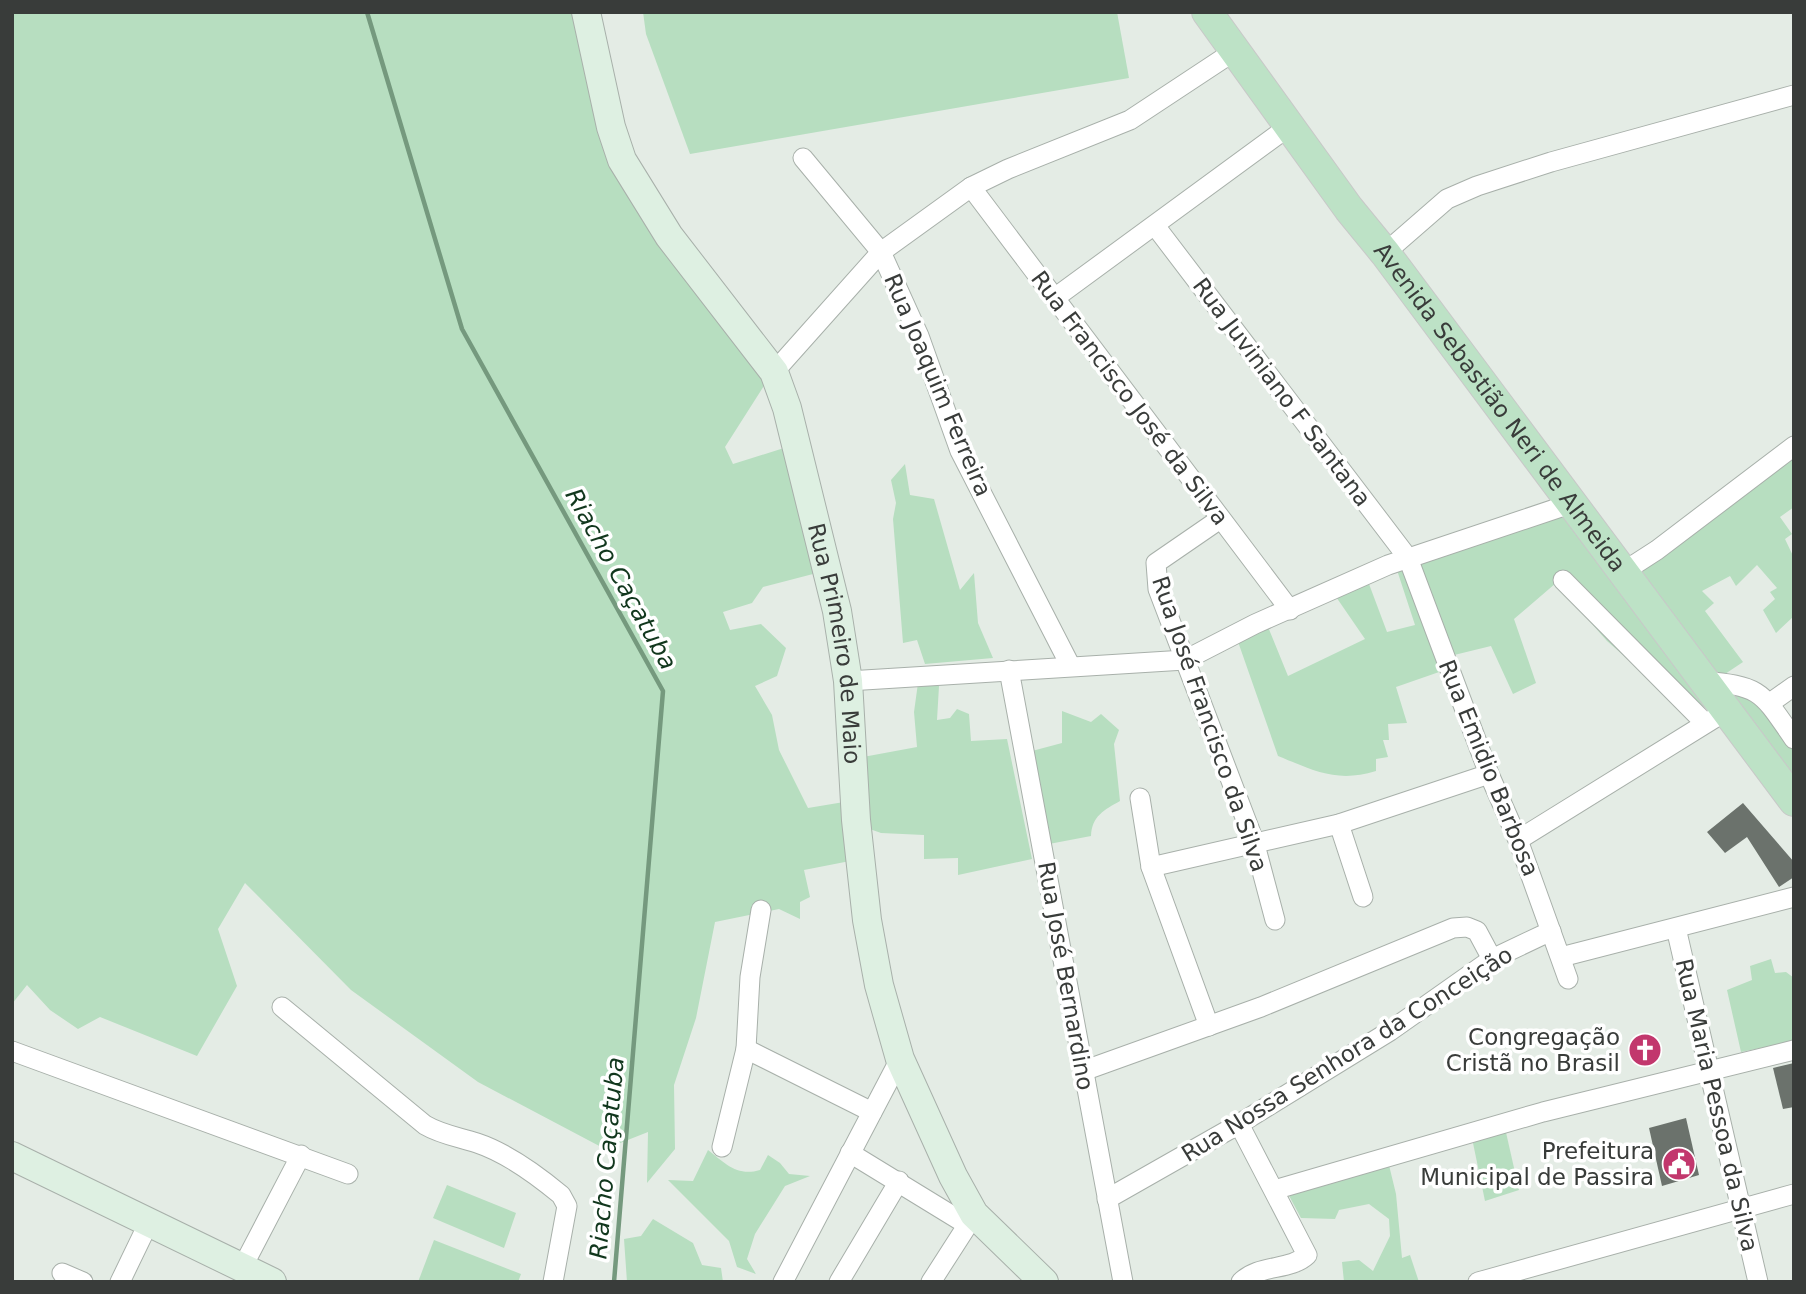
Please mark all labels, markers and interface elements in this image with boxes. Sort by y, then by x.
street label: Avenida Sebastião Neri de Almeida [1369,237,1631,577]
street label: Rua Francisco José da Silva [1026,266,1234,530]
street label: Rua Joaquim Ferreira [879,270,997,500]
street label: Rua Juviniano F Santana [1188,273,1376,511]
water label: Riacho Caçatuba [560,484,682,674]
street label: Rua Primeiro de Maio [803,520,866,765]
street label: Rua José Francisco da Silva [1147,573,1273,875]
street label: Rua Emidio Barbosa [1434,656,1544,880]
street label: Rua José Bernardino [1033,860,1099,1092]
street label: Rua Nossa Senhora da Conceição [1177,941,1517,1167]
street label: Rua Maria Pessoa da Silva [1671,956,1763,1254]
place label: Congregação Cristã no Brasil [1446,1024,1620,1076]
church icon: Congregação Cristã no Brasil [1626,1031,1664,1069]
water label: Riacho Caçatuba [584,1056,630,1260]
place label: Prefeitura Municipal de Passira [1420,1138,1654,1190]
public building icon: Prefeitura Municipal de Passira [1660,1145,1698,1183]

